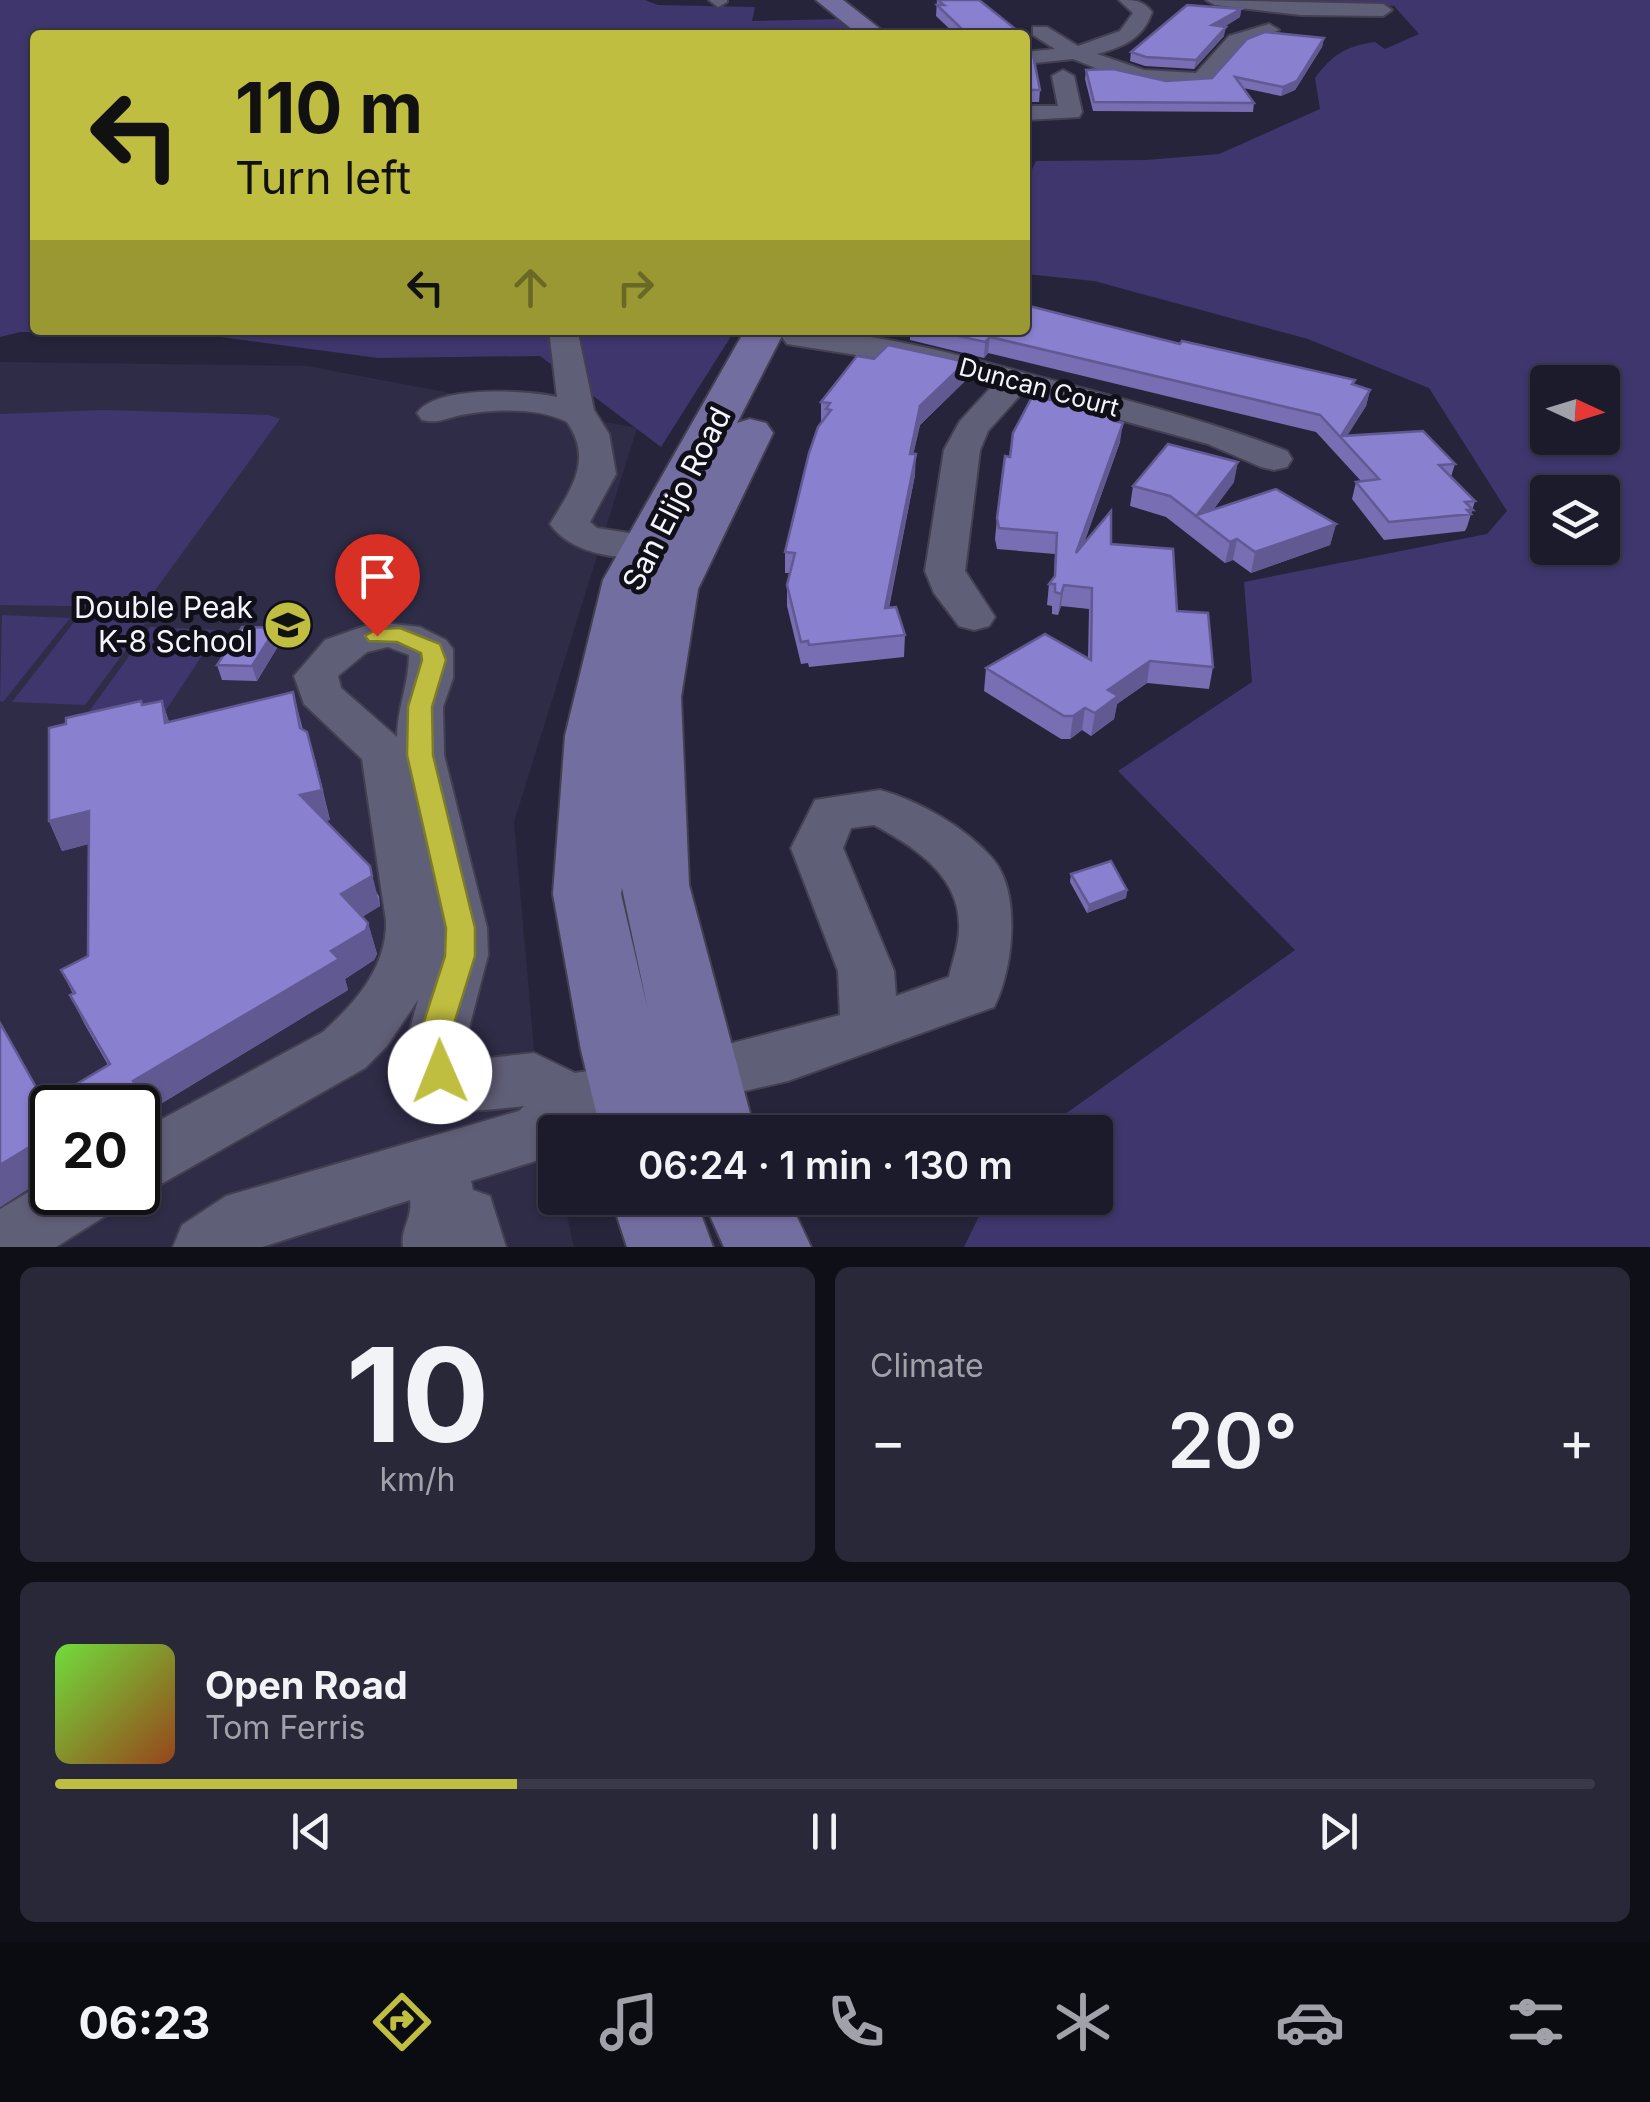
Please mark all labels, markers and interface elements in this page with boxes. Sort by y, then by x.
text: 110 m [235,65,423,150]
icon: left [70,70,200,200]
text: Turn left [235,150,411,205]
icon: left [398,260,453,315]
icon: ahead [503,260,558,315]
icon: right [608,260,663,315]
street label: Duncan Court [956,351,1122,423]
north arrow [1530,365,1620,455]
map controls [1530,365,1620,565]
street label: San Elijo Road [614,401,738,596]
button: layers [1530,475,1620,565]
pin [335,534,420,637]
icon: arrive [350,549,405,604]
place label: Double Peak K-8 School [74,589,254,659]
school or university icon: Double Peak K-8 School [262,599,314,651]
position arrow [388,1020,492,1124]
speed limit sign: 20 [30,1085,160,1215]
text: 06:24 · 1 min · 130 m [638,1142,1013,1188]
text: 10 [346,1316,489,1473]
text: Climate [870,1346,984,1385]
text: 20° [1167,1395,1298,1486]
text: − [870,1408,906,1474]
text: + [1559,1408,1595,1474]
text: km/h [379,1460,456,1499]
text: Open Road [205,1662,408,1708]
text: Tom Ferris [205,1708,365,1747]
icon: previous [284,1804,339,1859]
icon: pause [797,1804,852,1859]
icon: next [1311,1804,1366,1859]
icon: directions [367,1987,437,2057]
icon: music [594,1987,664,2057]
icon: phone [821,1987,891,2057]
icon: climate [1048,1987,1118,2057]
icon: car [1275,1987,1345,2057]
icon: filters [1501,1987,1571,2057]
text: 06:23 [78,1995,210,2050]

